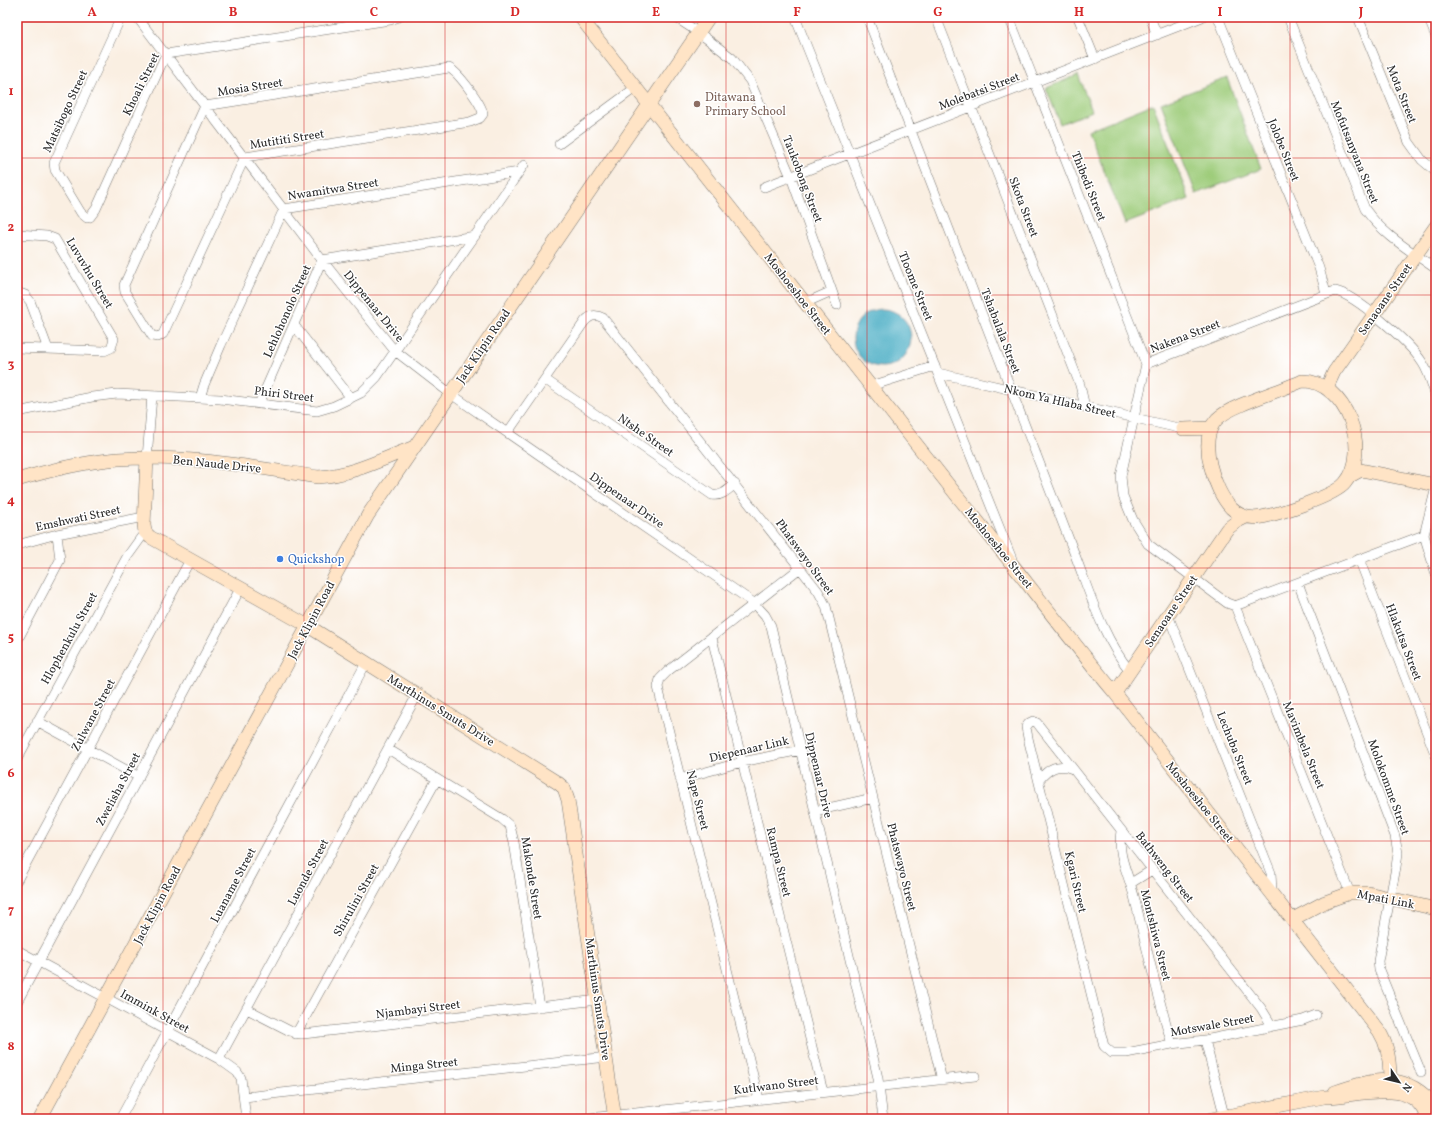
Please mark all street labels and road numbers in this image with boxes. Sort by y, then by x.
street label: Khoali Street [120,50,164,119]
street label: Mota Street [1382,63,1420,126]
street label: Matsibogo Street [40,68,92,155]
street label: Molebatsi Street [937,69,1022,115]
street label: Mosia Street [216,75,284,101]
street label: Mofutsanyana Street [1326,99,1382,206]
street label: Jolobe Street [1263,117,1303,184]
street label: Mutititi Street [249,126,325,154]
street label: Taukobong Street [778,134,826,225]
street label: Thibedi Street [1067,149,1109,224]
street label: Nwamitwa Street [287,175,380,205]
street label: Skota Street [1004,175,1042,240]
street label: Luvuvhu Street [62,235,117,312]
street label: Tloome Street [894,249,936,323]
street label: Moshoeshoe Street [760,250,834,339]
street label: Senaoane Street [1355,260,1417,339]
street label: Lehlohonolo Street [260,262,316,360]
street label: Dippenaar Drive [339,268,407,346]
street label: Tshabalala Street [976,286,1024,376]
street label: Jack Klipin Road [453,306,515,387]
street label: Nakena Street [1148,316,1223,358]
street label: Nkom Ya Hlaba Street [1002,381,1117,423]
street label: Phiri Street [253,383,315,407]
street label: Ntshe Street [614,411,677,461]
street label: Ben Naude Drive [172,452,262,478]
street label: Dippenaar Drive [586,469,667,533]
street label: Emshwati Street [34,502,122,536]
street label: Moshoeshoe Street [961,505,1036,592]
street label: Phatswayo Street [771,516,837,599]
street label: Senaoane Street [1142,572,1202,651]
street label: Jack Klipin Road [285,578,339,662]
street label: Hlophenkulu Street [38,589,102,688]
street label: Hlakutsa Street [1381,602,1425,683]
street label: Marthinus Smuts Drive [384,671,497,751]
street label: Zulwane Street [68,676,120,755]
street label: Mavimbela Street [1278,699,1328,791]
street label: Lechuba Street [1212,709,1256,787]
street label: Dippenaar Drive [800,731,836,820]
street label: Diepenaar Link [708,733,791,767]
street label: Molokomme Street [1363,737,1413,837]
street label: Zwelisha Street [93,750,145,829]
street label: Moshoeshoe Street [1162,759,1237,846]
street label: Nape Street [682,769,712,832]
street label: Phatswayo Street [882,821,920,913]
street label: Rampa Street [762,826,794,899]
street label: Bathweng Street [1131,829,1197,906]
street label: Luonde Street [285,836,333,909]
street label: Makonde Street [517,836,545,921]
street label: Luaname Street [207,845,260,926]
street label: Kgari Street [1060,850,1090,915]
street label: Shirulini Street [330,861,384,940]
street label: Jack Klipin Road [131,863,185,947]
street label: Mpati Link [1356,887,1416,913]
street label: Montshiwa Street [1136,888,1174,983]
street label: Marthinus Smuts Drive [580,937,614,1062]
street label: Immink Street [117,986,192,1037]
street label: Njambayi Street [375,997,461,1023]
street label: Motswale Street [1169,1011,1255,1041]
street label: Minga Street [389,1054,459,1078]
street label: Kutlwano Street [733,1073,819,1099]

